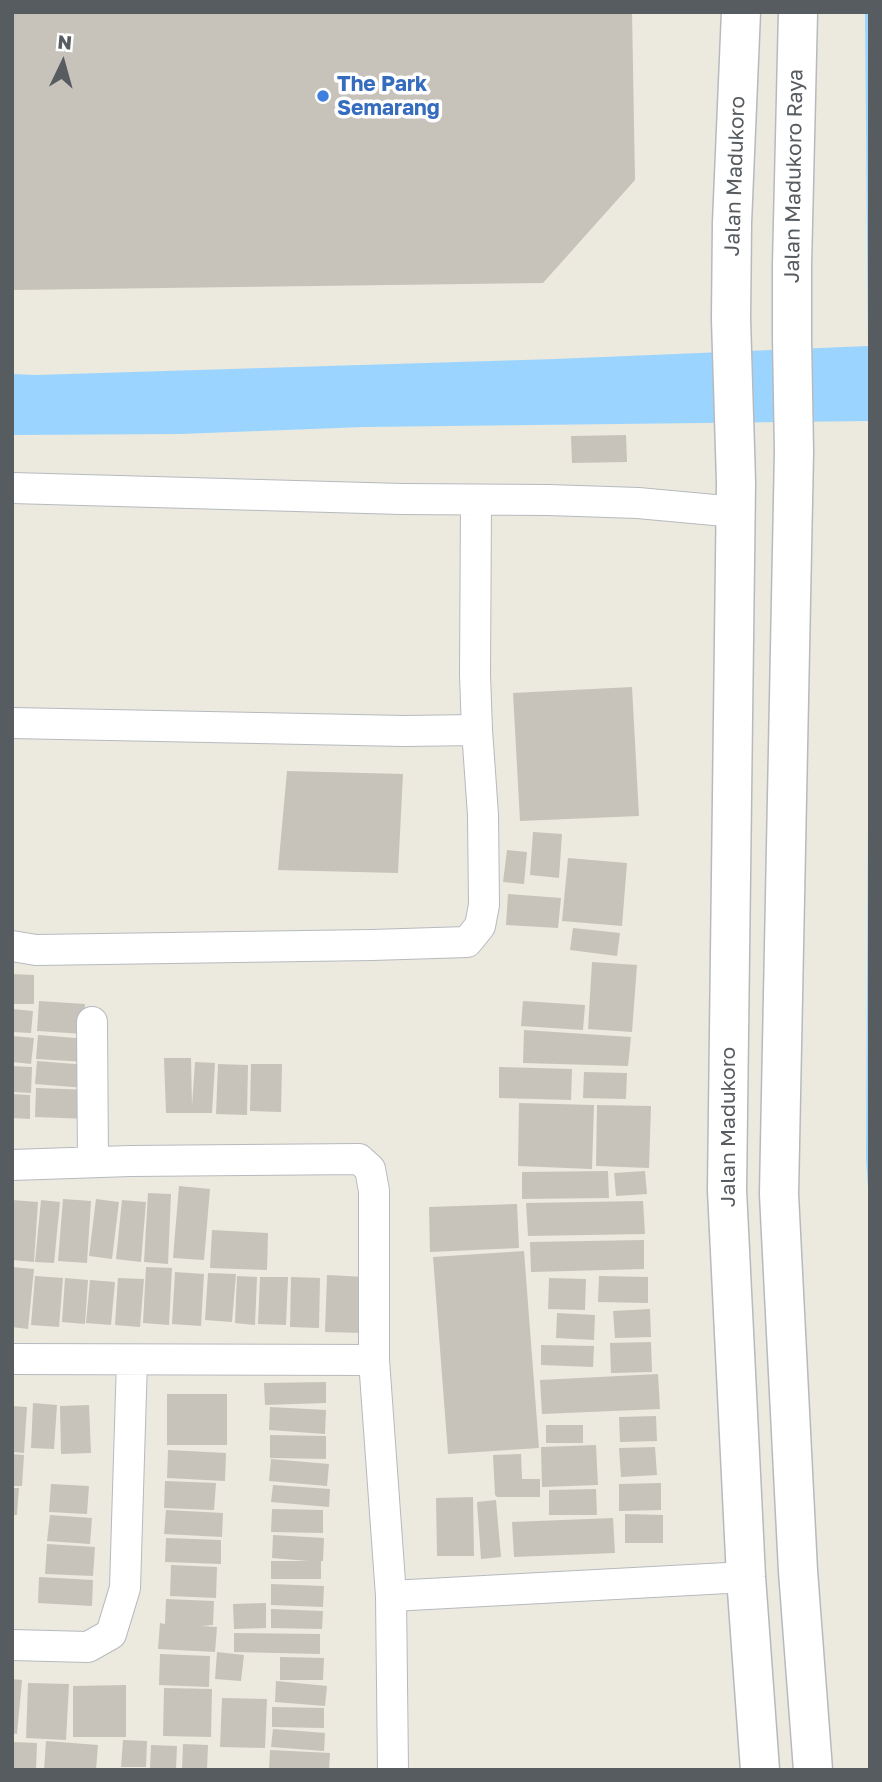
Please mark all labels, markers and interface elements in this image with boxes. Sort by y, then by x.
north arrow [28,28,98,98]
text: N [57,29,73,54]
street label: Jalan Madukoro Raya [780,69,808,283]
place label: The Park Semarang [337,71,440,121]
marker: The Park Semarang [315,88,331,104]
street label: Jalan Madukoro [720,95,750,257]
street label: Jalan Madukoro [715,1047,741,1207]

